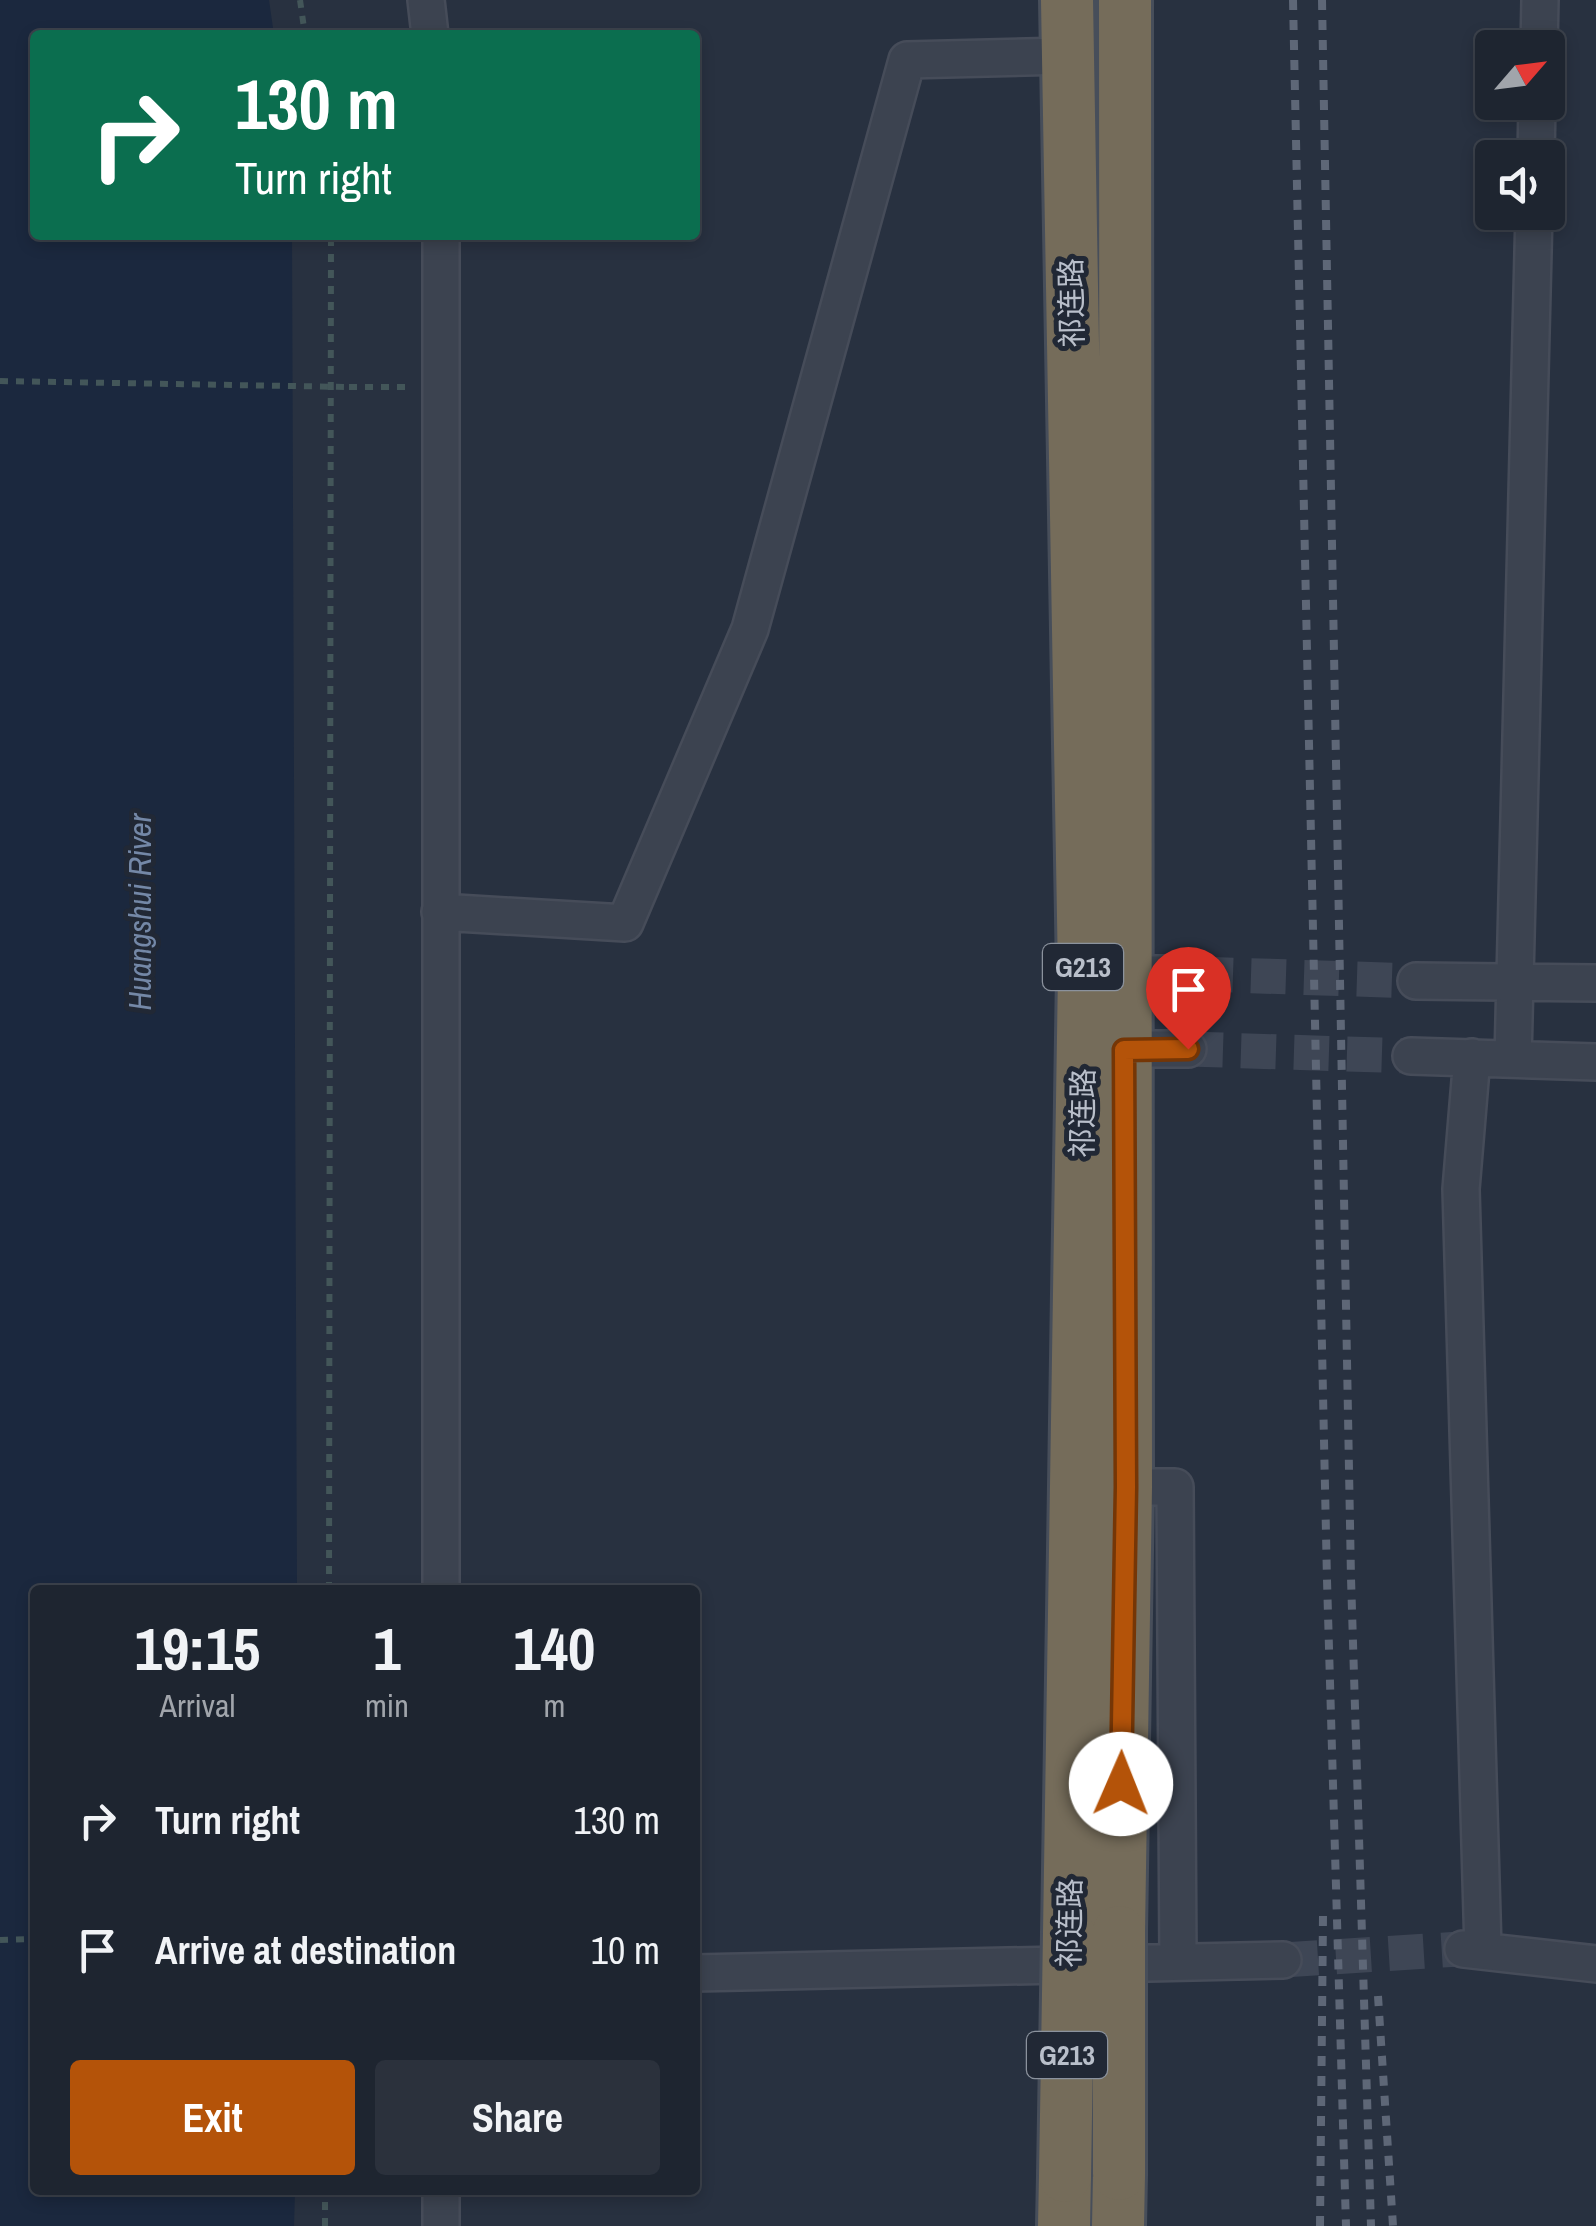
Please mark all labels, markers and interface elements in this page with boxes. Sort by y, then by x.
north arrow [1475,30,1565,120]
map controls [1475,30,1565,230]
text: 130 m [235,57,398,151]
icon: right [70,70,200,200]
button: sound [1475,140,1565,230]
text: Turn right [235,147,392,208]
street label: 祁连路 [1050,258,1092,348]
water label: Huangshui River [118,812,161,1010]
road number: G213 [1043,944,1123,990]
pin [1146,947,1231,1050]
icon: arrive [1161,962,1216,1017]
street label: 祁连路 [1061,1068,1103,1158]
text: 19:15 [135,1608,260,1689]
text: 1 [373,1608,401,1689]
text: 140 [513,1608,595,1689]
text: Arrival [160,1684,235,1727]
text: min [365,1684,409,1727]
text: m [543,1684,565,1727]
position arrow [1069,1732,1173,1836]
icon: right [70,1793,125,1848]
text: Turn right [155,1795,300,1846]
text: 130 m [573,1795,660,1846]
street label: 祁连路 [1048,1878,1090,1968]
icon: arrive [70,1923,125,1978]
text: Arrive at destination [155,1925,456,1976]
text: 10 m [591,1925,660,1976]
road number: G213 [1027,2032,1107,2078]
button: Exit [70,2060,355,2175]
button: Share [375,2060,660,2175]

